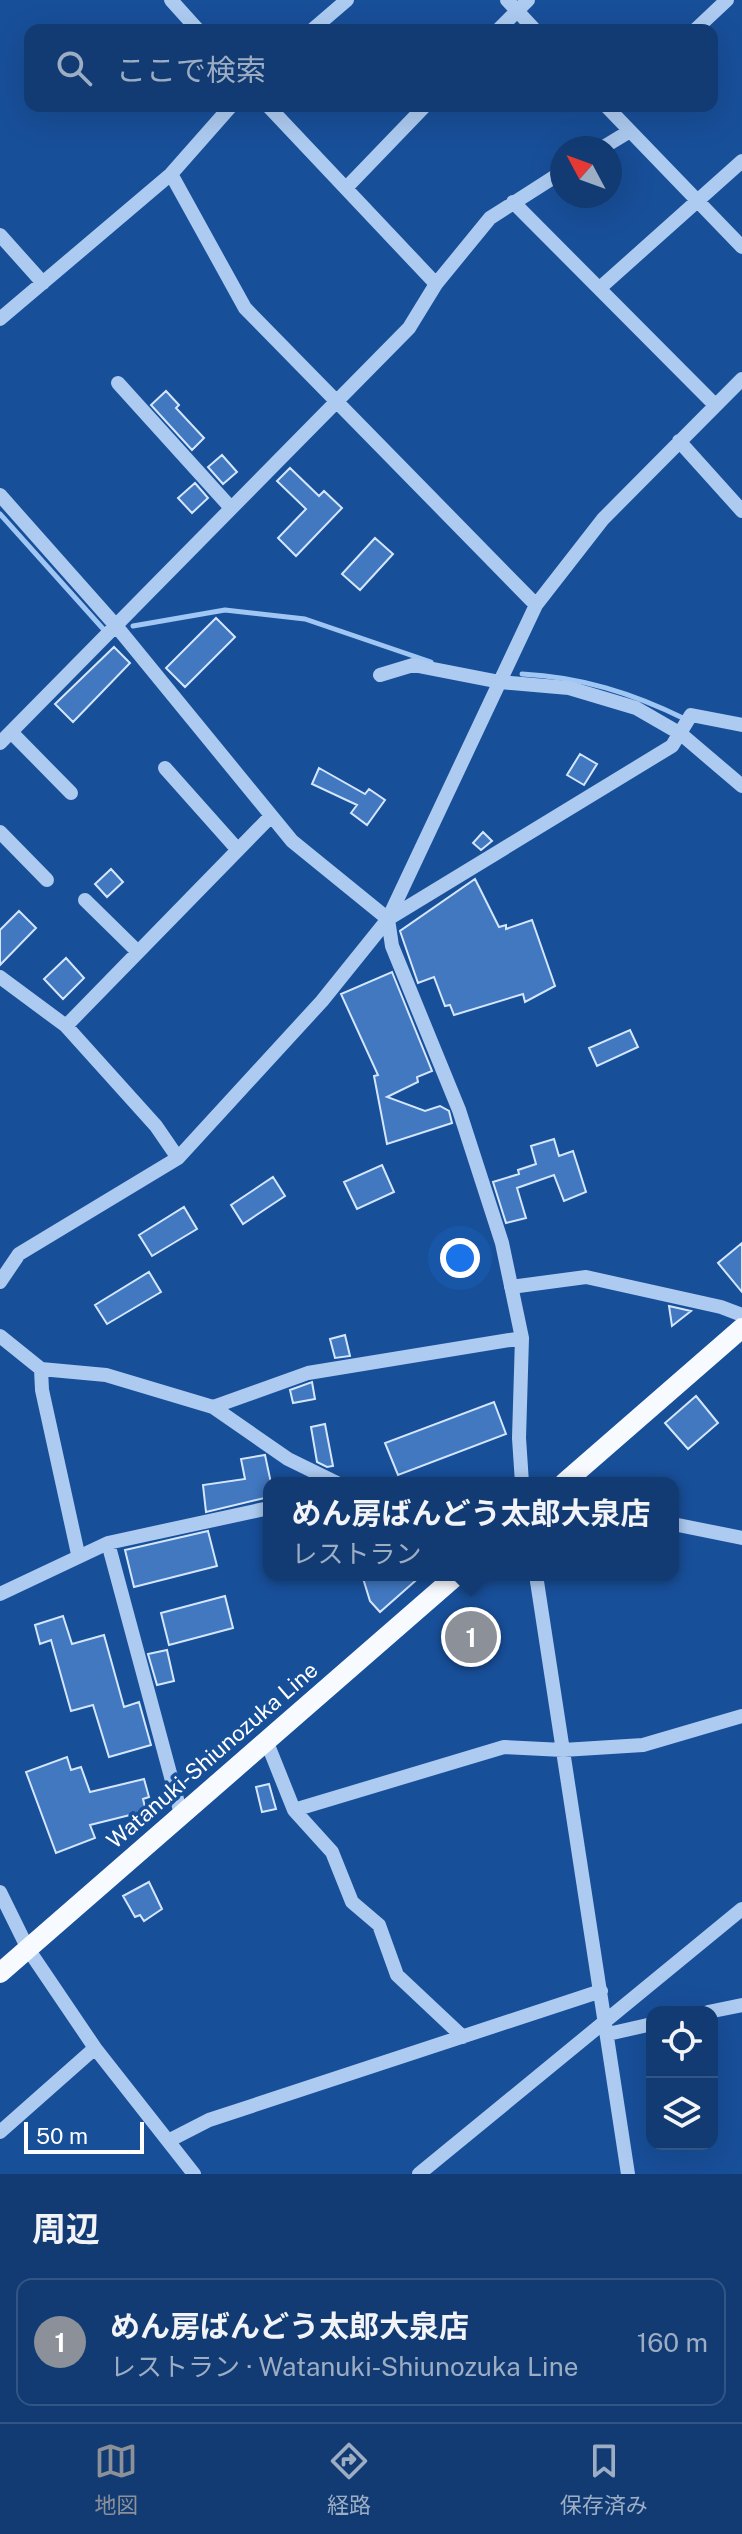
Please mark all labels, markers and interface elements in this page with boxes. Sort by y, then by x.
search box [24,24,718,112]
icon: search [52,46,96,90]
text: ここで検索 [116,52,266,88]
north arrow [550,136,622,208]
your location [440,1238,480,1278]
popup [263,1477,679,1581]
text: めん房ばんどう太郎大泉店 [291,1495,651,1531]
text: レストラン [291,1538,421,1569]
pin: 1 [445,1607,497,1667]
street label: Watanuki-Shiunozuka Line [101,1656,323,1854]
map controls [646,2006,718,2150]
button: locate [646,2006,718,2078]
button: layers [646,2078,718,2150]
scale bar [24,2118,144,2154]
text: 50 m [36,2123,88,2149]
text: 周辺 [32,2209,100,2249]
text: めん房ばんどう太郎大泉店 [110,2308,469,2344]
text: 1 [54,2327,66,2358]
text: 160 m [637,2327,708,2358]
text: レストラン · Watanuki-Shiunozuka Line [110,2351,578,2382]
tab: 地図 [94,2439,138,2519]
tab: 経路 [327,2439,371,2519]
tab: 保存済み [560,2439,648,2519]

